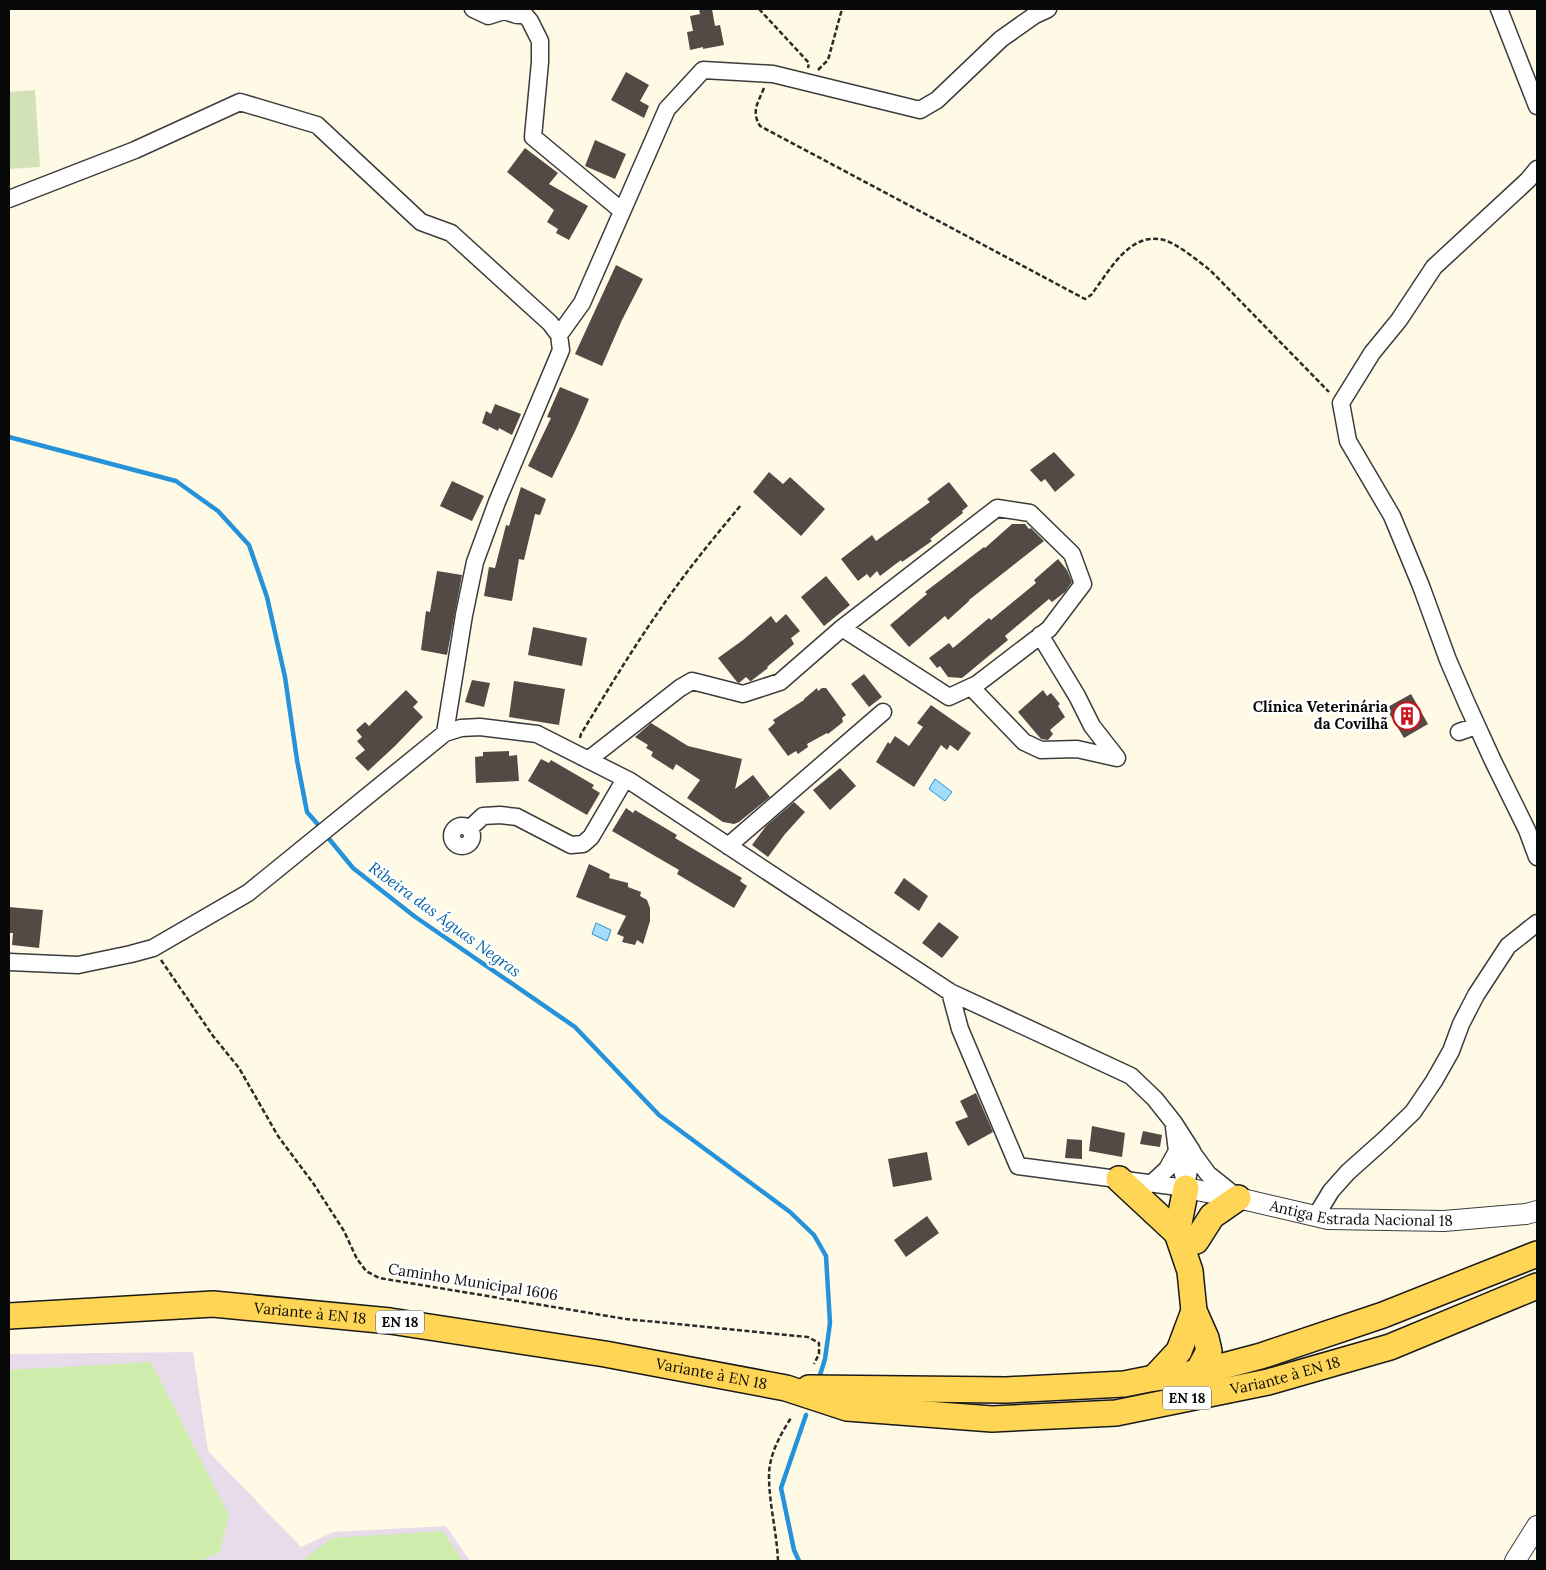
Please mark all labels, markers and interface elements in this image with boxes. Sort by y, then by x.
place label: Clínica Veterinária da Covilhã [1253,697,1388,733]
building icon: Clínica Veterinária da Covilhã [1392,701,1422,731]
water label: Ribeira das Águas Negras [365,857,525,981]
street label: Antiga Estrada Nacional 18 [1267,1196,1453,1230]
street label: Caminho Municipal 1606 [387,1259,559,1304]
street label: Variante à EN 18 [252,1298,367,1328]
road number: EN 18 [376,1310,424,1334]
street label: Variante à EN 18 [1228,1352,1342,1399]
street label: Variante à EN 18 [653,1354,769,1393]
road number: EN 18 [1163,1386,1211,1410]

